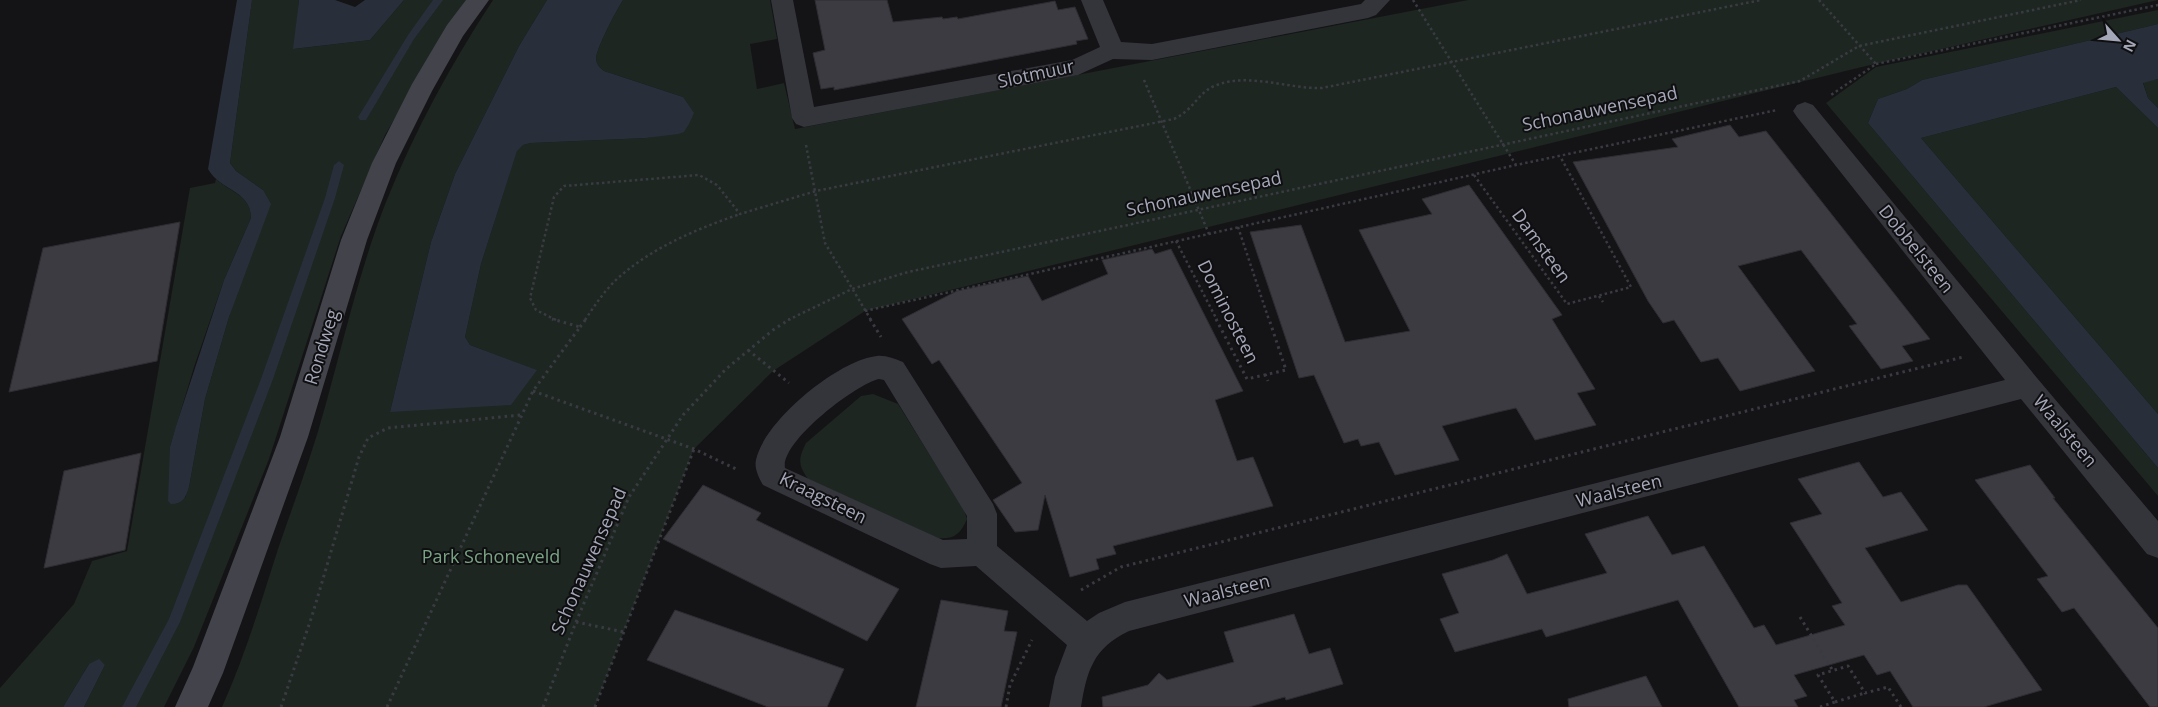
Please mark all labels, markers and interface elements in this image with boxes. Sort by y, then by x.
north arrow [2093,15,2143,65]
text: N [2119,37,2141,56]
street label: Slotmuur [995,53,1077,93]
street label: Schonauwensepad [1520,80,1680,136]
street label: Schonauwensepad [1124,165,1284,221]
street label: Dobbelsteen [1874,199,1960,297]
street label: Damsteen [1507,204,1577,287]
street label: Dominosteen [1192,256,1265,367]
street label: Rondweg [298,306,344,387]
street label: Waalsteen [2028,389,2103,472]
street label: Kraagsteen [776,466,871,529]
street label: Waalsteen [1573,468,1664,512]
street label: Schonauwensepad [545,483,631,638]
park label: Park Schoneveld [422,544,560,568]
street label: Waalsteen [1181,568,1272,612]

